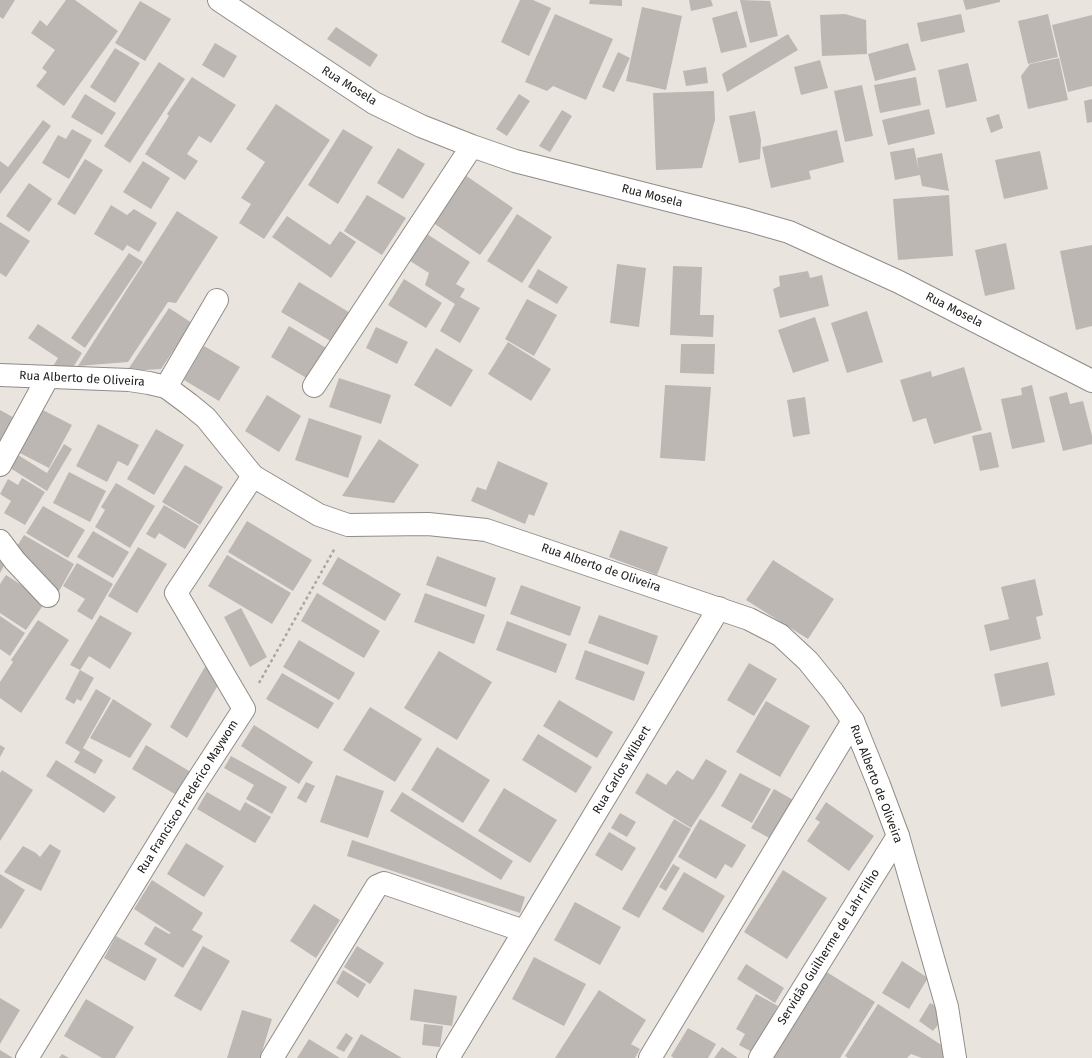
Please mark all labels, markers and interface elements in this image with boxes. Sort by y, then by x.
street label: Rua Mosela [319,63,379,109]
street label: Rua Mosela [620,181,684,211]
street label: Rua Mosela [923,289,985,331]
street label: Rua Alberto de Oliveira [19,369,145,389]
street label: Rua Alberto de Oliveira [539,541,663,595]
street label: Rua Francisco Frederico Maywom [135,717,241,877]
street label: Rua Carlos Wilbert [590,723,654,817]
street label: Rua Alberto de Oliveira [847,723,905,845]
street label: Servidão Guilherme de Lahr Filho [775,866,883,1028]

